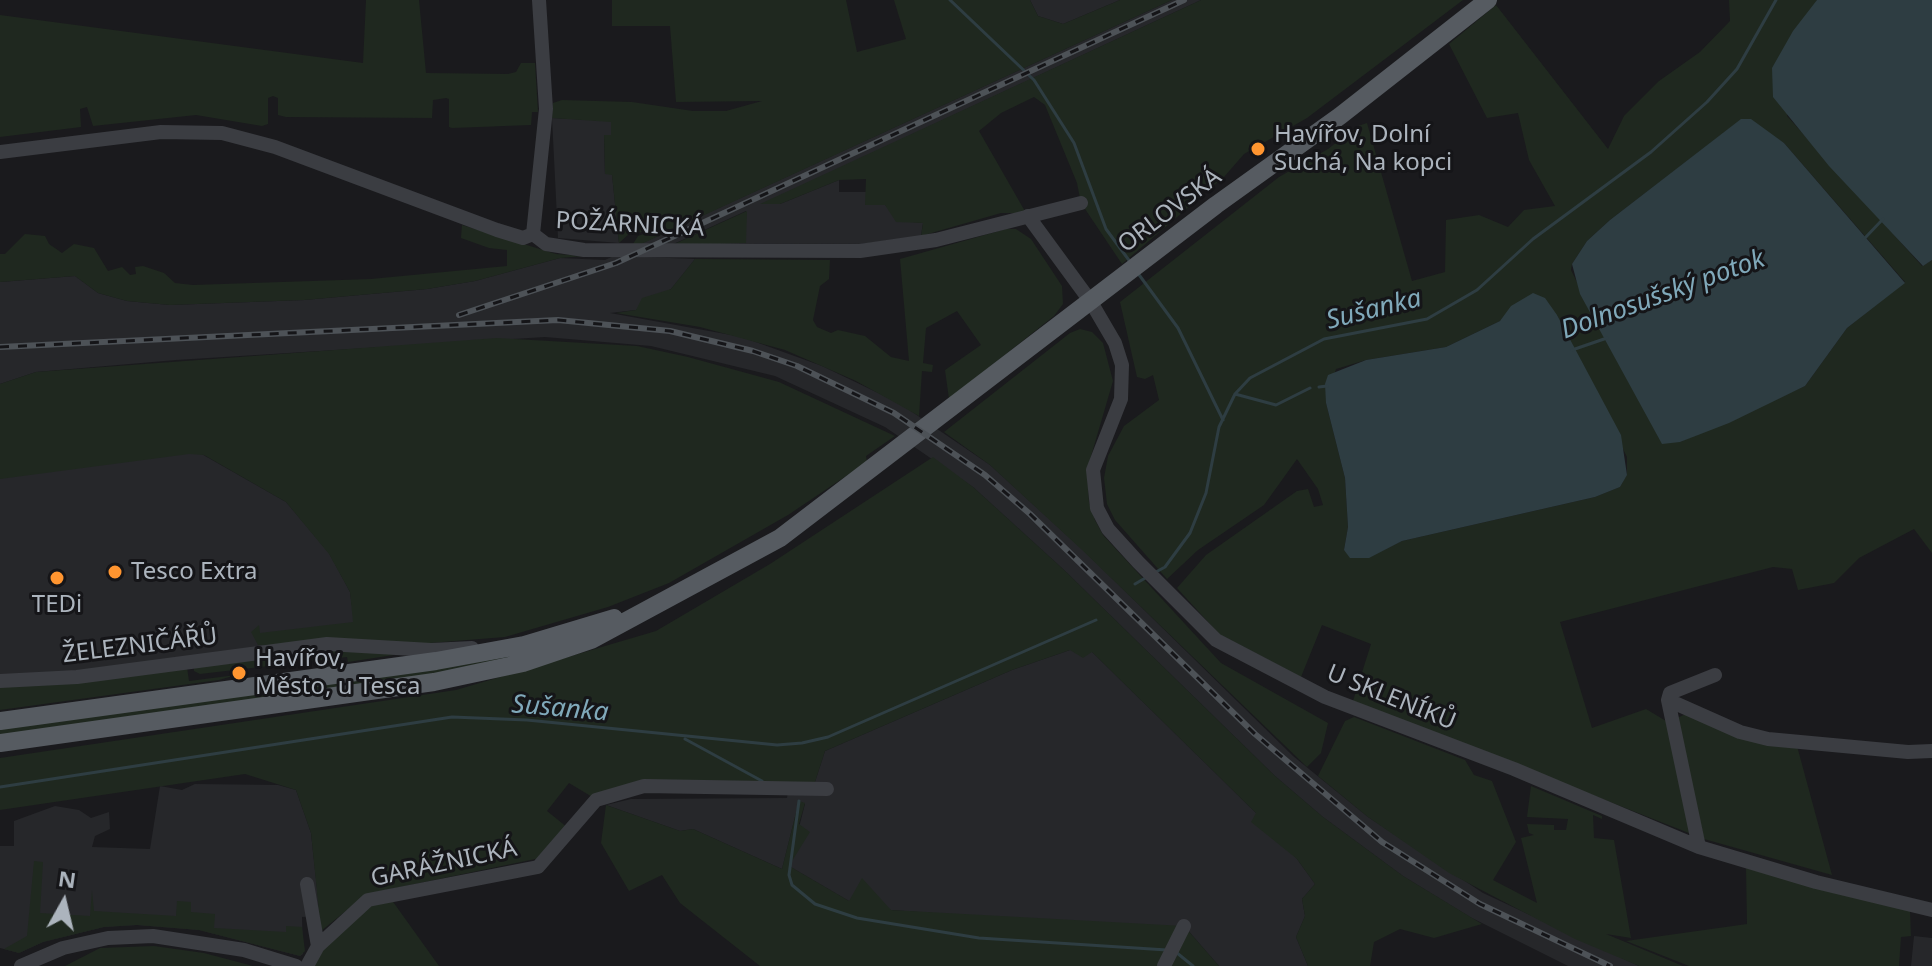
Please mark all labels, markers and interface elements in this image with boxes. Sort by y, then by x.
place label: Havířov, Dolní Suchá, Na kopci [1274,121,1452,177]
marker: Havířov, Dolní Suchá, Na kopci [1249,140,1267,158]
street label: ORLOVSKÁ [1113,163,1227,259]
street label: POŽÁRNICKÁ [555,207,705,243]
water label: Dolnosušský potok [1557,244,1769,346]
water label: Sušanka [1323,283,1425,337]
place label: Tesco Extra [131,558,258,586]
marker: Tesco Extra [106,563,124,581]
marker: TEDi [48,569,66,587]
place label: TEDi [32,591,82,619]
street label: ŽELEZNIČÁŘŮ [61,622,219,670]
place label: Havířov, Město, u Tesca [255,645,420,701]
street label: U SKLENÍKŮ [1322,659,1460,737]
marker: Havířov, Město, u Tesca [230,664,248,682]
water label: Sušanka [510,689,610,729]
street label: GARÁŽNICKÁ [368,834,520,894]
north arrow [24,862,104,942]
text: N [56,862,78,894]

